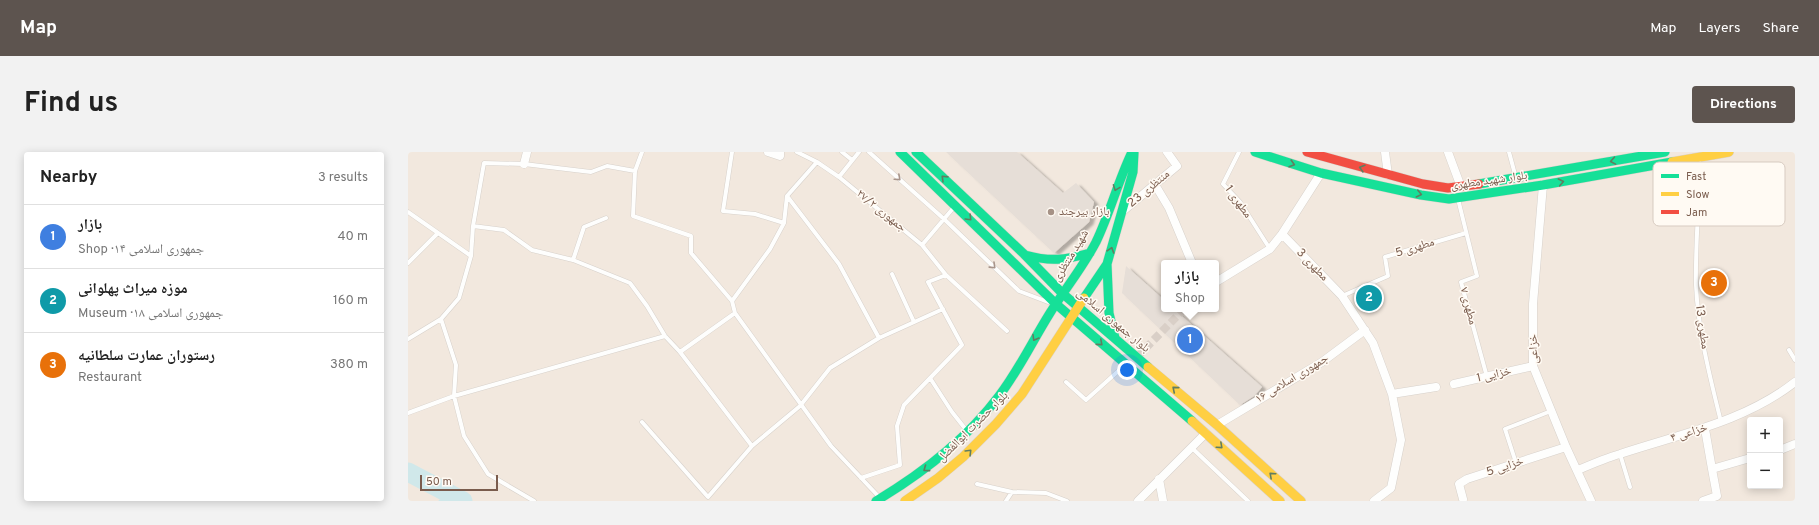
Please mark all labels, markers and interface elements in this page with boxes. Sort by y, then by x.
text: Map [20,16,57,40]
text: Map [1650,20,1676,37]
text: Layers [1698,20,1740,37]
text: Share [1762,20,1799,37]
text: Find us [24,86,118,122]
button: Directions [1692,86,1795,123]
one-way arrow [1610,156,1616,165]
one-way arrow [1289,159,1296,168]
legend [1653,162,1785,226]
one-way arrow [1358,164,1365,172]
text: Nearby [40,167,97,189]
street label: منتظری 23 [1125,167,1173,211]
street label: بلوار شهید مطهری [1450,168,1528,194]
text: 3 results [318,170,368,186]
text: Fast [1686,170,1706,184]
one-way arrow [893,173,901,181]
one-way arrow [941,175,949,183]
one-way arrow [1558,178,1564,187]
street label: مطهری 1 [1221,182,1255,222]
one-way arrow [1113,184,1121,191]
street label: جمهوری ۲۷/۲ [853,186,910,236]
text: Slow [1686,188,1709,202]
one-way arrow [1415,190,1422,198]
place label: بازار بیرجند [1059,204,1110,220]
text: Jam [1686,206,1707,220]
marker: بازار بیرجند [1046,207,1056,217]
one-way arrow [964,213,972,221]
text: بازار [78,216,102,235]
street label: شهید منتظری [1049,227,1093,285]
text: 1 [50,229,56,245]
text: 40 m [338,229,368,245]
street label: مطهری 5 [1393,234,1437,262]
text: Shop · جمهوری اسلامی ۱۴ [78,242,204,258]
street label: مطهری 3 [1292,245,1332,285]
one-way arrow [1106,247,1115,254]
popup [1161,260,1219,312]
one-way arrow [988,262,996,269]
text: بازار [1175,268,1199,287]
pin: 3 [1701,268,1727,298]
text: موزه میراث پهلوانی [78,280,188,299]
pin: 2 [1356,283,1382,313]
street label: بلوار جمهوری اسلامی [1073,285,1153,357]
street label: مطهری ۷ [1455,286,1481,326]
text: Shop [1175,291,1205,307]
text: 2 [49,293,57,309]
text: 160 m [333,293,368,309]
street label: مطهری 13 [1691,304,1713,350]
text: Museum · جمهوری اسلامی ۱۸ [78,306,223,322]
pin: 1 [1177,325,1203,355]
one-way arrow [1033,334,1040,341]
street label: خزاعی [1525,334,1543,364]
one-way arrow [1095,338,1103,346]
text: رستوران عمارت سلطانیه [78,347,215,366]
street label: جمهوری اسلامی ۱۶ [1252,351,1332,407]
text: 3 [49,357,57,373]
text: 380 m [330,357,368,373]
your location [1117,360,1137,380]
street label: خزایی 1 [1475,363,1513,387]
text: Restaurant [78,370,142,386]
one-way arrow [1172,387,1179,394]
street label: بلوار حضرت ابوالفضل [934,388,1012,466]
map controls [1747,417,1783,489]
button: + [1747,417,1783,453]
street label: خزاعی ۴ [1669,420,1710,446]
one-way arrow [1215,441,1223,449]
one-way arrow [964,449,972,456]
street label: خزایی 5 [1484,453,1526,480]
button: − [1747,453,1783,489]
one-way arrow [923,464,930,471]
scale bar [420,473,498,492]
one-way arrow [1270,473,1277,480]
text: 50 m [426,475,452,489]

